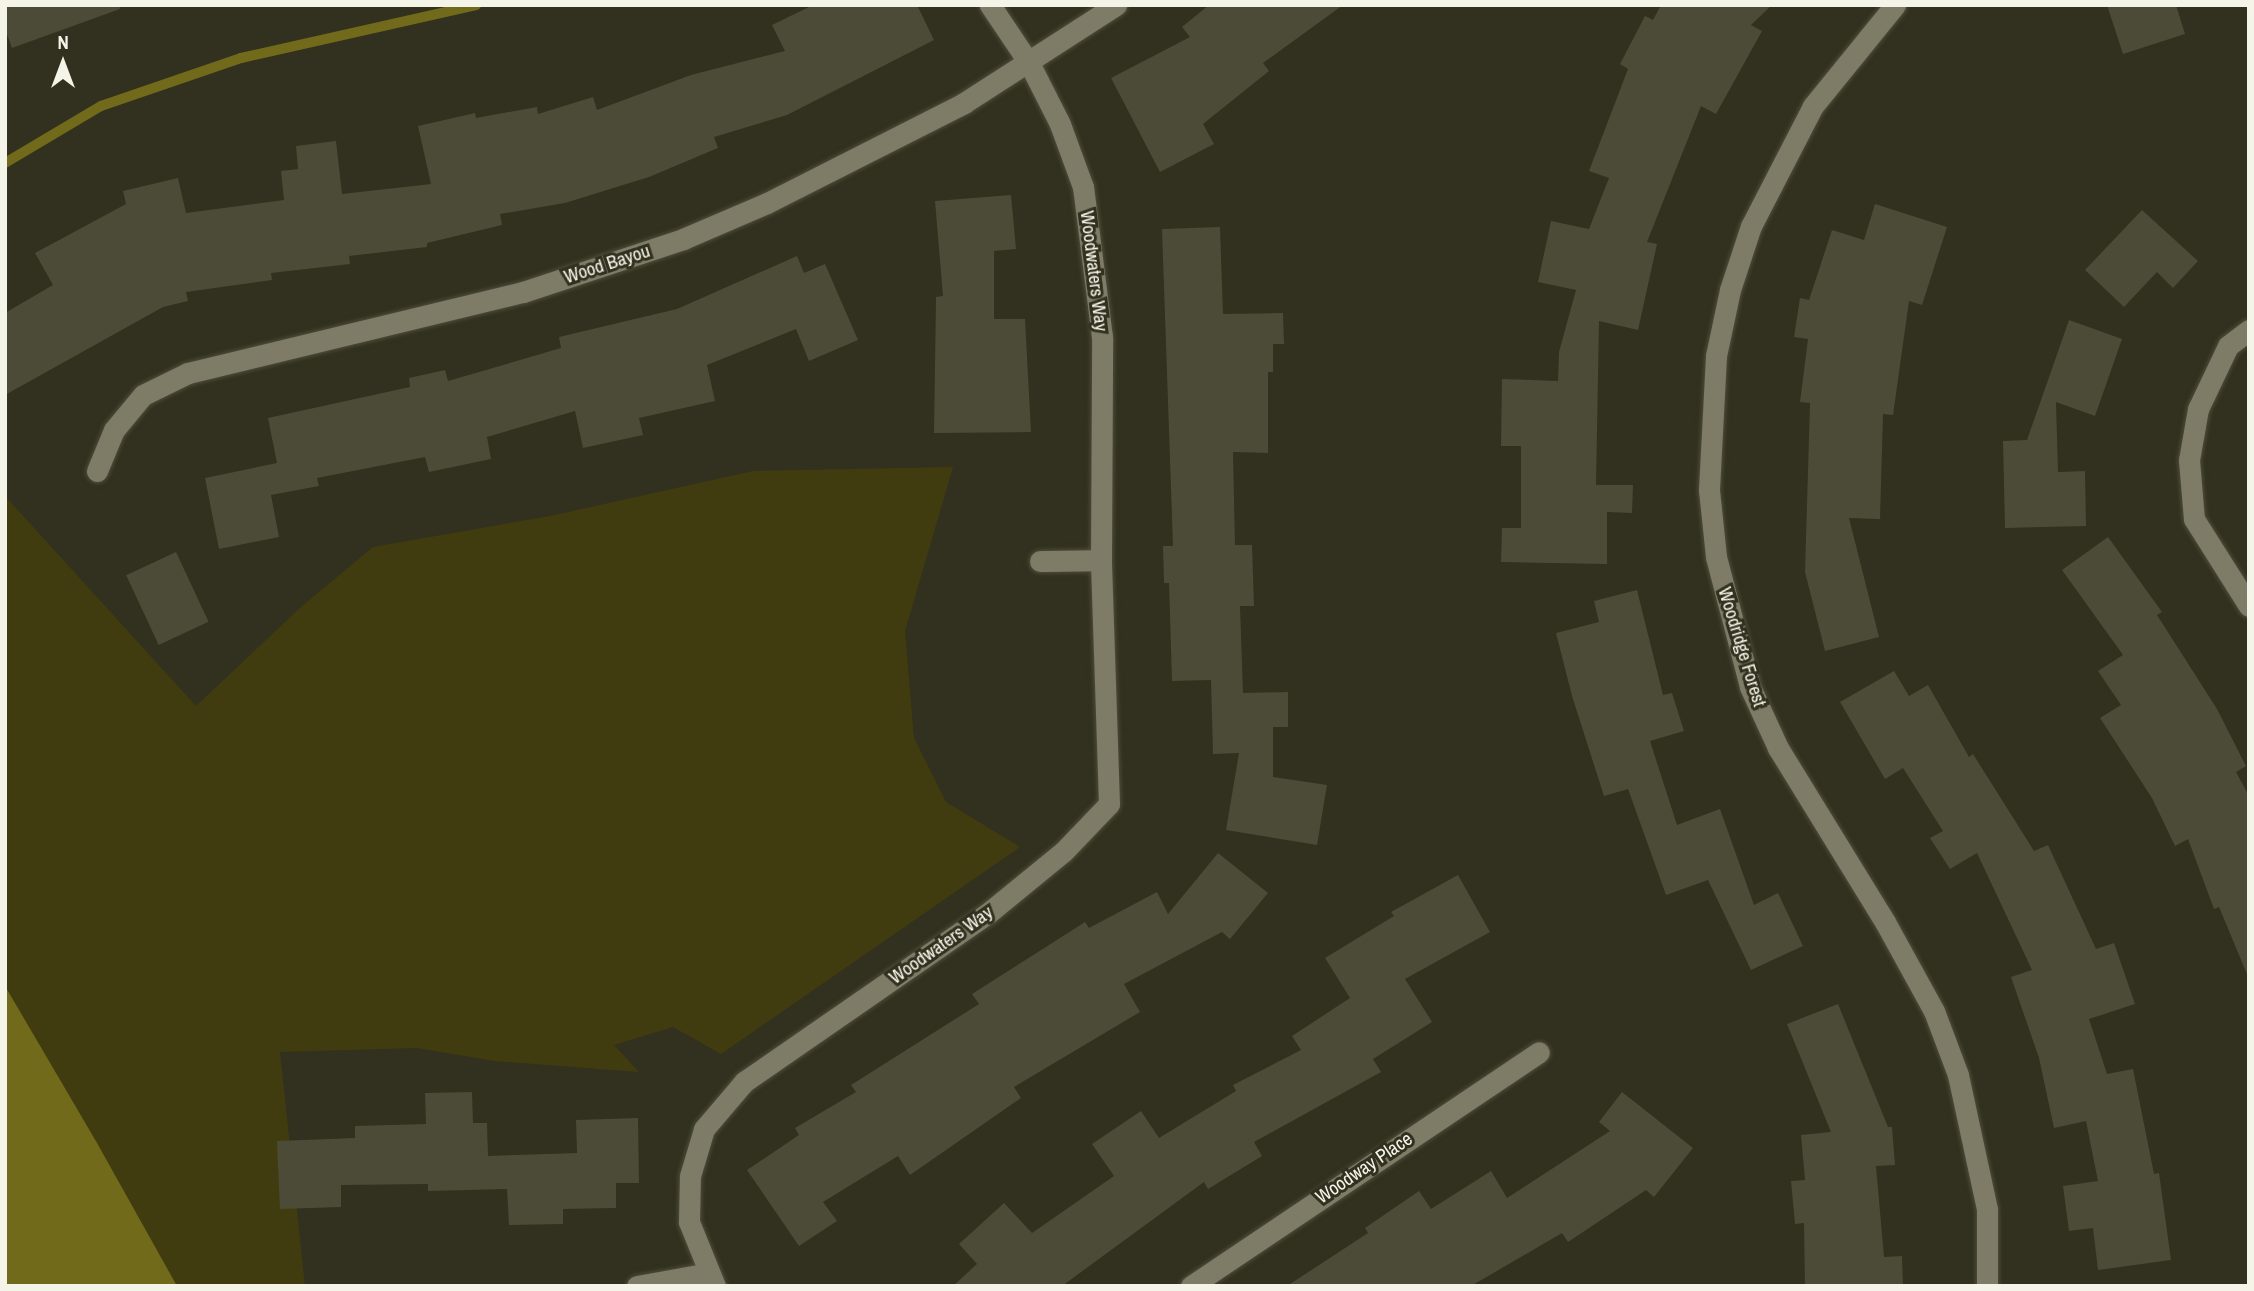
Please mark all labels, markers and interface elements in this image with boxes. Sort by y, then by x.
north arrow [28,28,98,98]
text: N [57,29,69,55]
street label: Woodwaters Way [1075,209,1113,333]
street label: Wood Bayou [561,239,653,289]
street label: Woodridge Forest [1713,585,1771,709]
street label: Woodwaters Way [885,901,997,989]
street label: Woodway Place [1311,1127,1417,1209]

